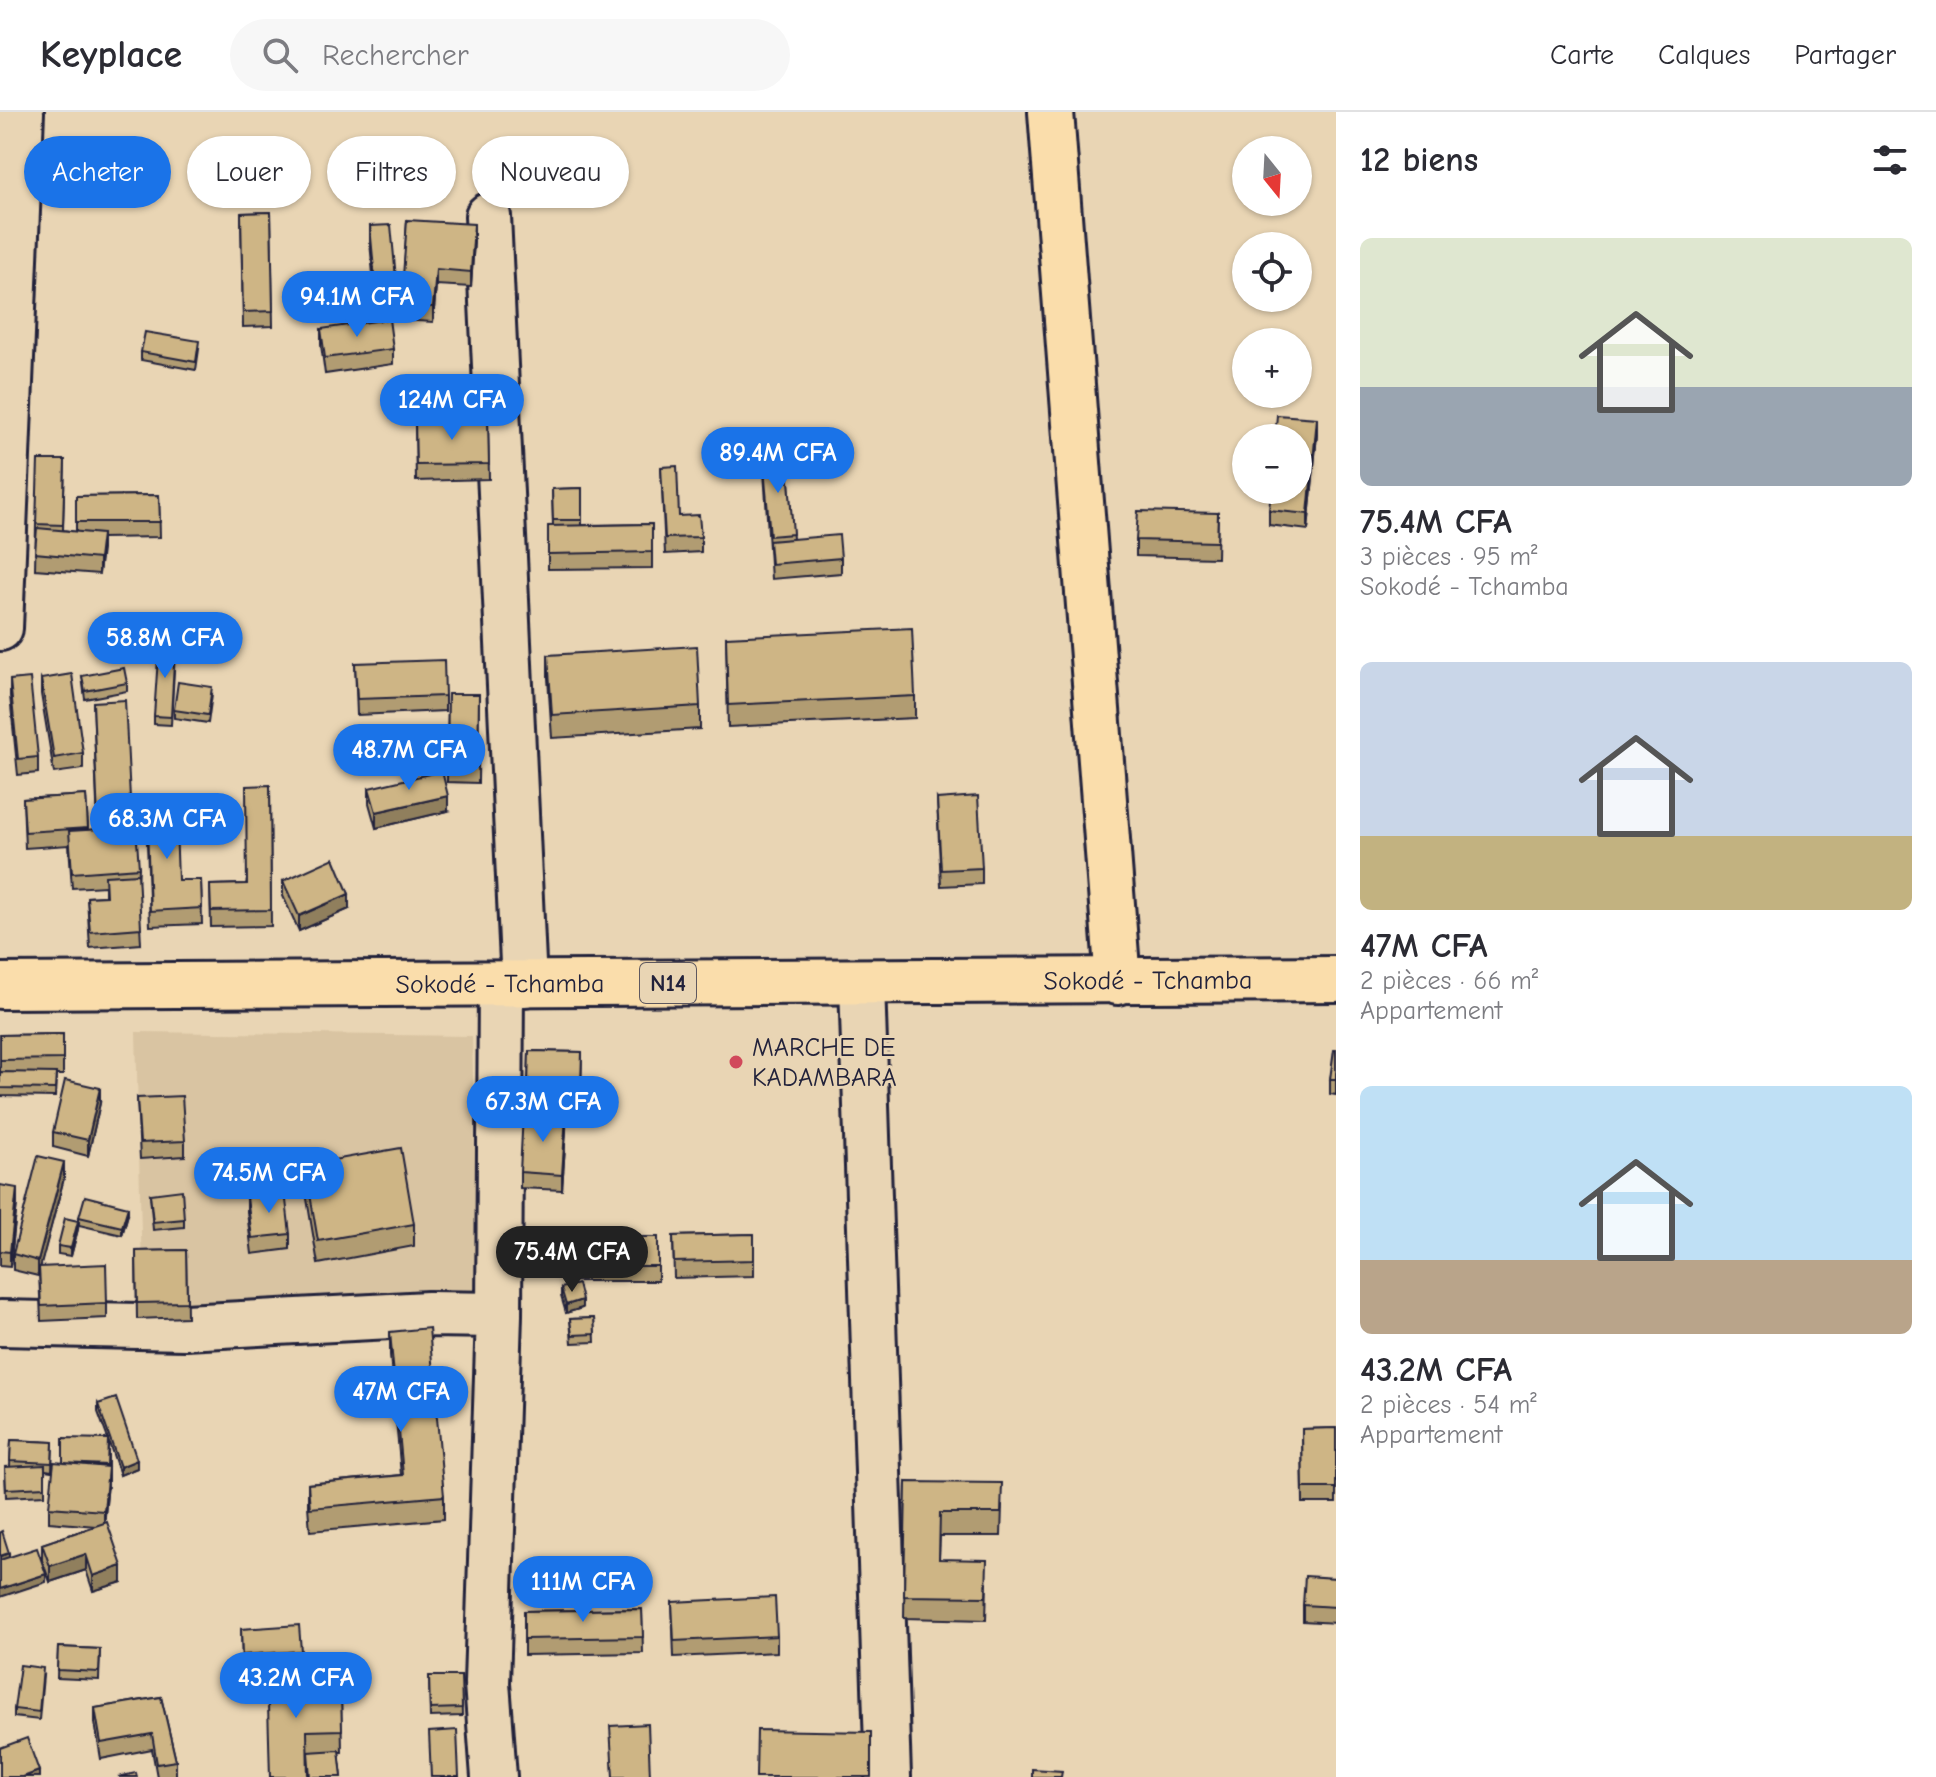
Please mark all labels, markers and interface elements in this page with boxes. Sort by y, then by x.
search box [230,19,790,91]
text: Keyplace [40,33,182,77]
icon: search [258,33,302,77]
text: Rechercher [322,38,469,73]
text: Carte [1550,39,1614,71]
text: Calques [1658,39,1750,71]
text: Partager [1794,39,1896,71]
chip: Acheter [24,136,171,208]
chip: Louer [187,136,311,208]
chip: Filtres [327,136,456,208]
chip: Nouveau [472,136,629,208]
north arrow [1232,136,1312,216]
map controls [1232,136,1312,504]
icon: filters [1868,138,1912,182]
text: 12 biens [1360,140,1478,180]
button: locate [1232,232,1312,312]
pin: 94.1M CFA [265,271,449,339]
text: 94.1M CFA [300,282,414,312]
icon: home [1564,290,1708,434]
button: + [1232,328,1312,408]
pin: 124M CFA [369,374,535,442]
text: 124M CFA [398,385,506,415]
button: − [1232,424,1312,504]
pin: 89.4M CFA [686,427,870,495]
text: 89.4M CFA [719,438,837,468]
text: 75.4M CFA [1360,502,1512,542]
text: 3 pièces · 95 m² [1360,542,1537,572]
text: Sokodé - Tchamba [1360,572,1569,602]
pin: 58.8M CFA [73,612,257,680]
text: 58.8M CFA [106,623,224,653]
icon: home [1564,714,1708,858]
pin: 48.7M CFA [317,724,501,792]
text: 48.7M CFA [351,735,467,765]
pin: 68.3M CFA [75,793,259,861]
text: 68.3M CFA [108,804,226,834]
text: 47M CFA [1360,926,1488,966]
road number: N14 [640,963,696,1003]
street label: Sokodé - Tchamba [1043,965,1252,997]
text: 2 pièces · 66 m² [1360,966,1538,996]
street label: Sokodé - Tchamba [395,969,604,1000]
text: Appartement [1360,996,1503,1026]
place label: MARCHE DE KADAMBARA [752,1033,897,1093]
marker: MARCHE DE KADAMBARA [727,1053,745,1071]
pin: 67.3M CFA [451,1076,635,1144]
text: 67.3M CFA [485,1087,601,1117]
icon: home [1564,1138,1708,1282]
pin: 74.5M CFA [177,1147,361,1215]
text: 74.5M CFA [212,1158,326,1188]
pin: 75.4M CFA [480,1226,664,1294]
text: 75.4M CFA [514,1237,630,1267]
text: 43.2M CFA [1360,1350,1512,1390]
pin: 47M CFA [327,1366,475,1434]
text: 47M CFA [352,1377,450,1407]
text: 2 pièces · 54 m² [1360,1390,1537,1420]
text: Appartement [1360,1420,1503,1450]
pin: 111M CFA [500,1556,666,1624]
text: 111M CFA [531,1567,635,1597]
pin: 43.2M CFA [204,1652,388,1720]
text: 43.2M CFA [238,1663,354,1693]

